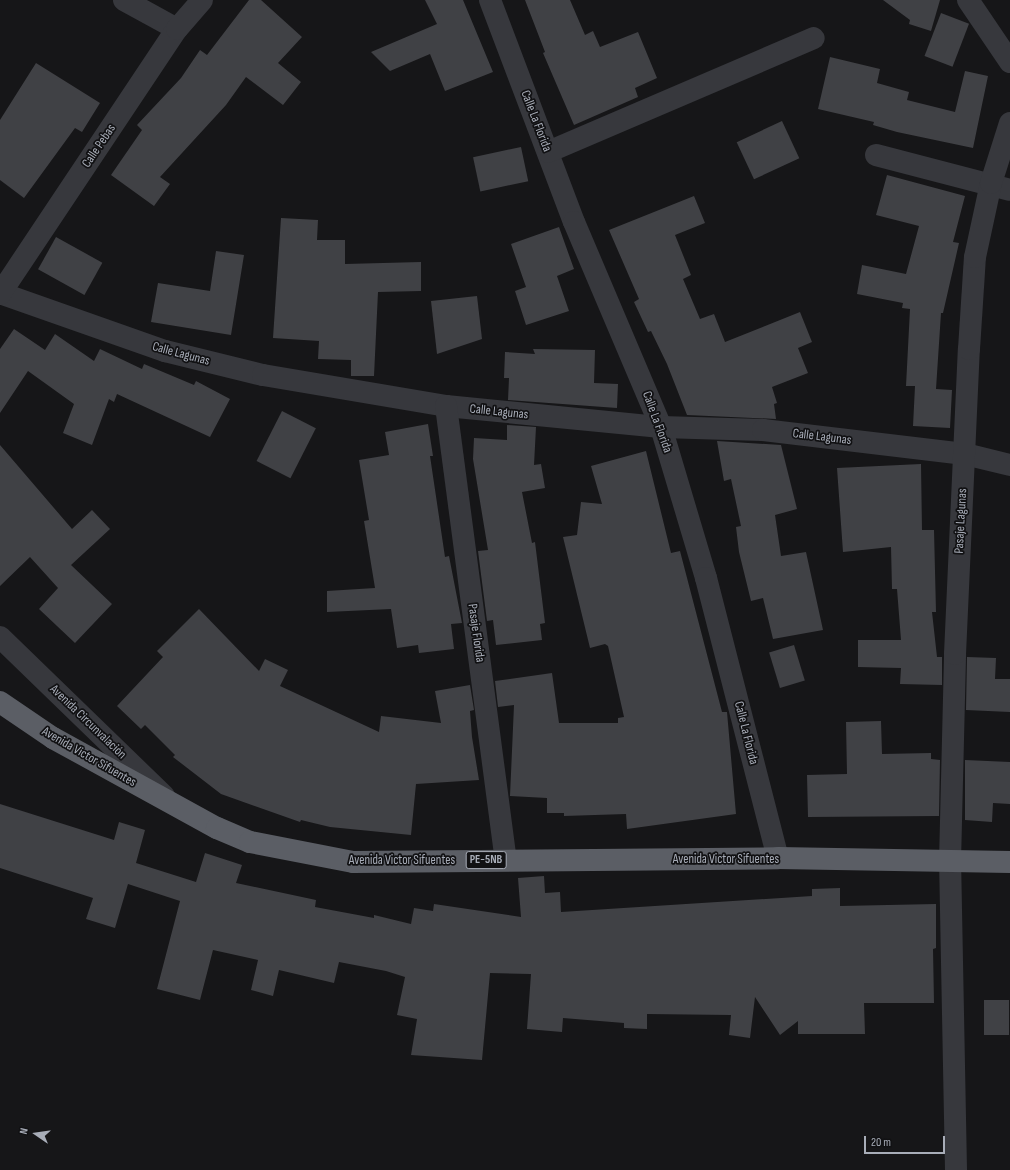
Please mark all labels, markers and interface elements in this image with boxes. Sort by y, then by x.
street label: Calle La Florida [517,88,555,154]
street label: Calle Pebas [79,121,119,171]
street label: Calle Lagunas [151,339,211,369]
street label: Calle La Florida [639,389,675,455]
street label: Calle Lagunas [469,401,529,423]
street label: Calle Lagunas [792,426,852,448]
street label: Pasaje Lagunas [952,488,970,554]
street label: Pasaje Florida [464,603,488,663]
street label: Avenida Circunvalación [47,682,129,762]
street label: Calle La Florida [731,700,761,766]
street label: Avenida Victor Sifuentes [39,724,139,790]
road number: PE-5NB [465,850,507,870]
street label: Avenida Victor Sifuentes [673,851,779,867]
street label: Avenida Victor Sifuentes [349,852,455,868]
north arrow [16,1114,56,1154]
text: N [17,1127,31,1136]
scale bar [866,1128,947,1154]
text: 20 m [871,1135,891,1150]

